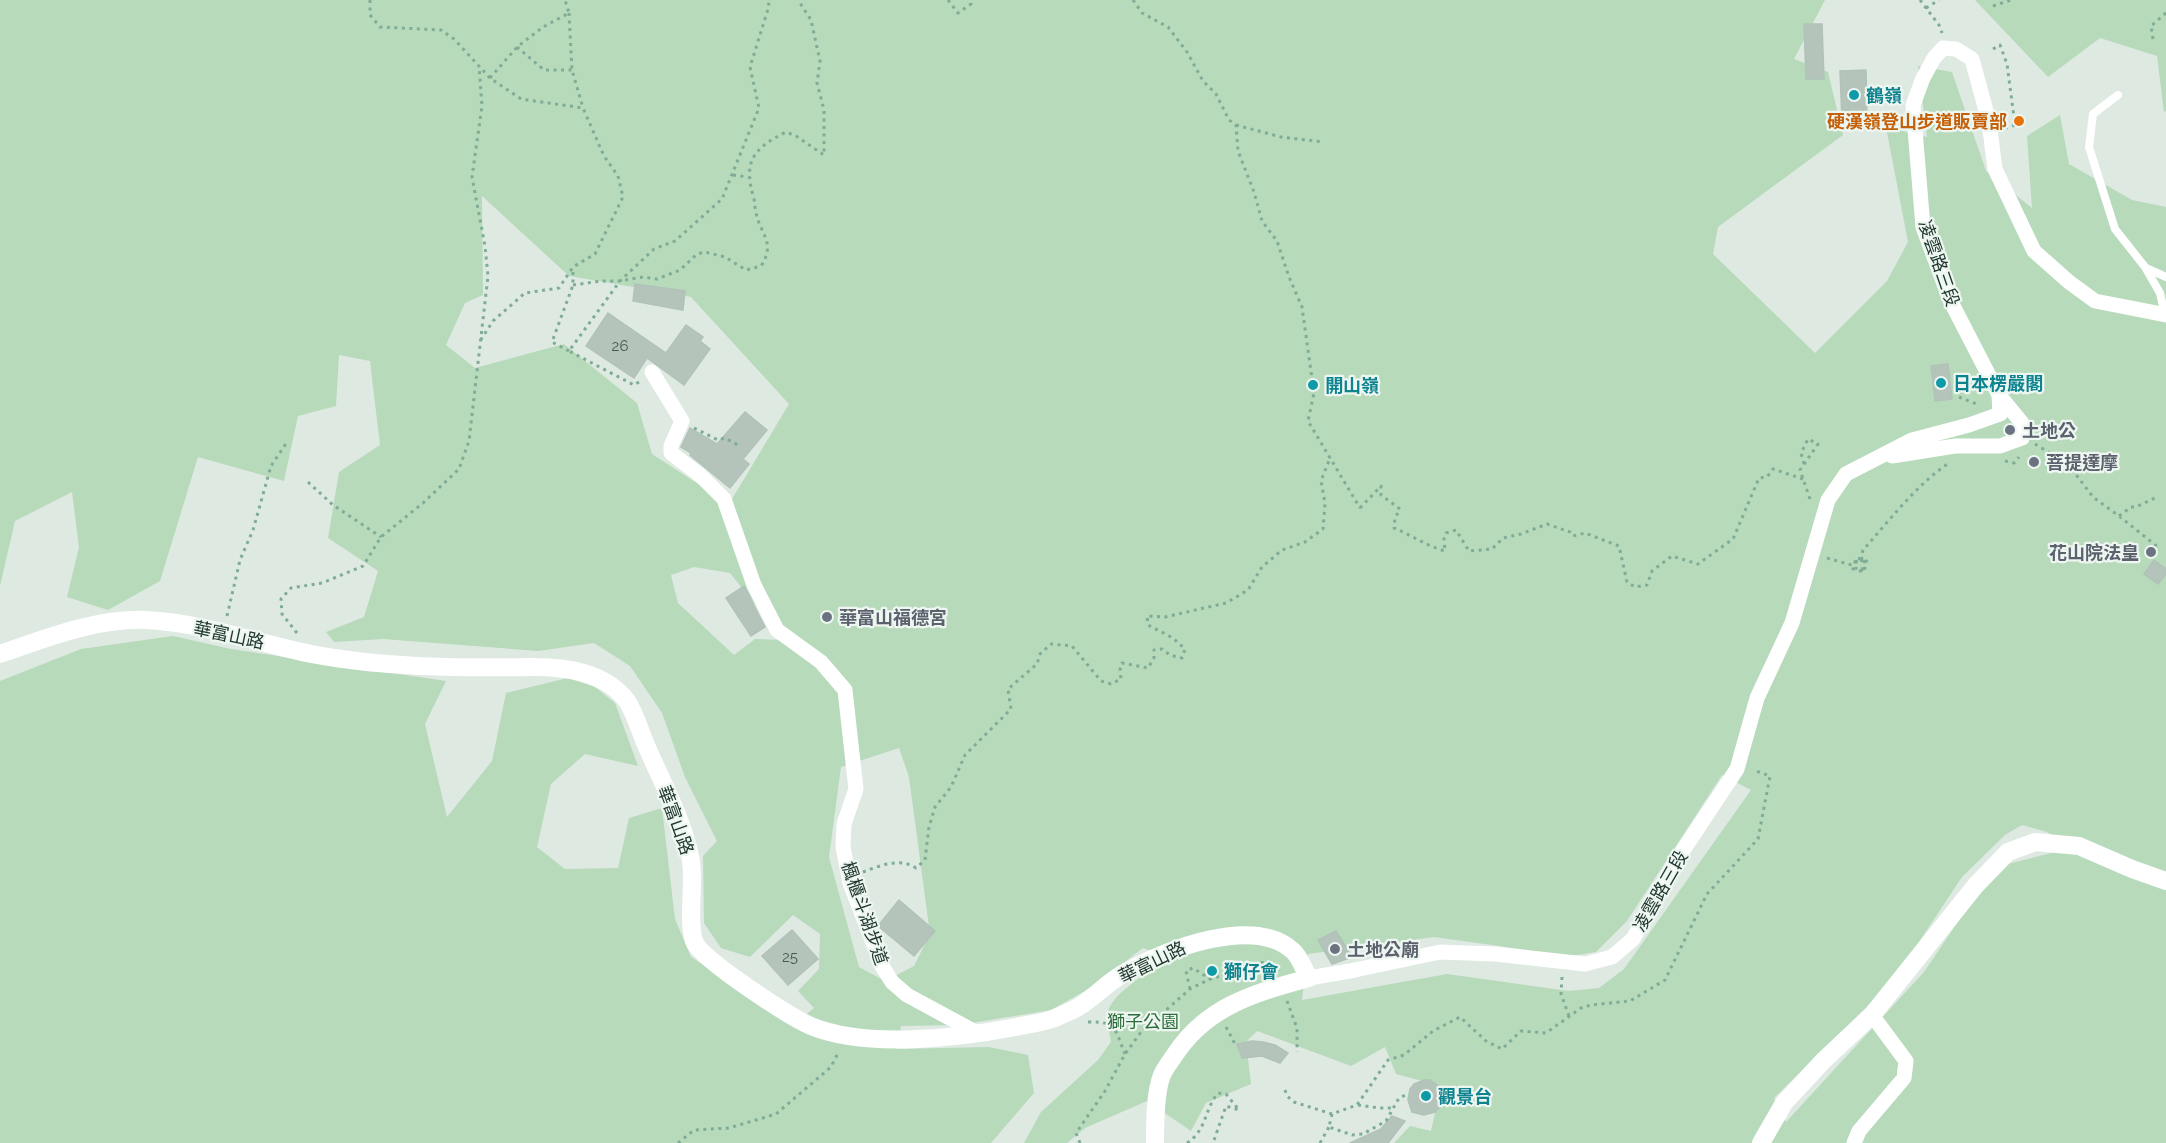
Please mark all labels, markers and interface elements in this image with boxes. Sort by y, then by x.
place label: 鶴嶺 [1866,85,1902,106]
marker: 鶴嶺 [1847,88,1861,102]
place label: 硬漢嶺登山步道販賣部 [1827,111,2007,132]
marker: 硬漢嶺登山步道販賣部 [2012,114,2026,128]
street label: 凌雲路三段 [1914,217,1964,309]
house number: 26 [612,337,628,355]
place label: 日本楞嚴閣 [1953,373,2043,394]
place label: 開山嶺 [1325,375,1379,396]
marker: 日本楞嚴閣 [1934,376,1948,390]
marker: 開山嶺 [1306,378,1320,392]
place label: 土地公 [2022,420,2076,441]
marker: 土地公 [2003,423,2017,437]
place label: 菩提達摩 [2046,452,2118,473]
marker: 菩提達摩 [2027,455,2041,469]
place label: 花山院法皇 [2049,542,2139,563]
marker: 花山院法皇 [2144,545,2158,559]
place label: 華富山福德宮 [839,607,947,628]
marker: 華富山福德宮 [820,610,834,624]
street label: 華富山路 [192,617,266,653]
street label: 華富山路 [654,783,698,857]
street label: 凌雲路三段 [1628,847,1692,935]
street label: 楓櫃斗湖步道 [837,859,893,967]
street label: 華富山路 [1115,937,1189,987]
place label: 土地公廟 [1347,939,1419,960]
marker: 土地公廟 [1328,942,1342,956]
house number: 25 [782,948,798,966]
place label: 獅仔會 [1224,961,1279,982]
marker: 獅仔會 [1205,964,1219,978]
park label: 獅子公園 [1107,1011,1179,1032]
place label: 觀景台 [1438,1086,1492,1107]
marker: 觀景台 [1419,1089,1433,1103]

